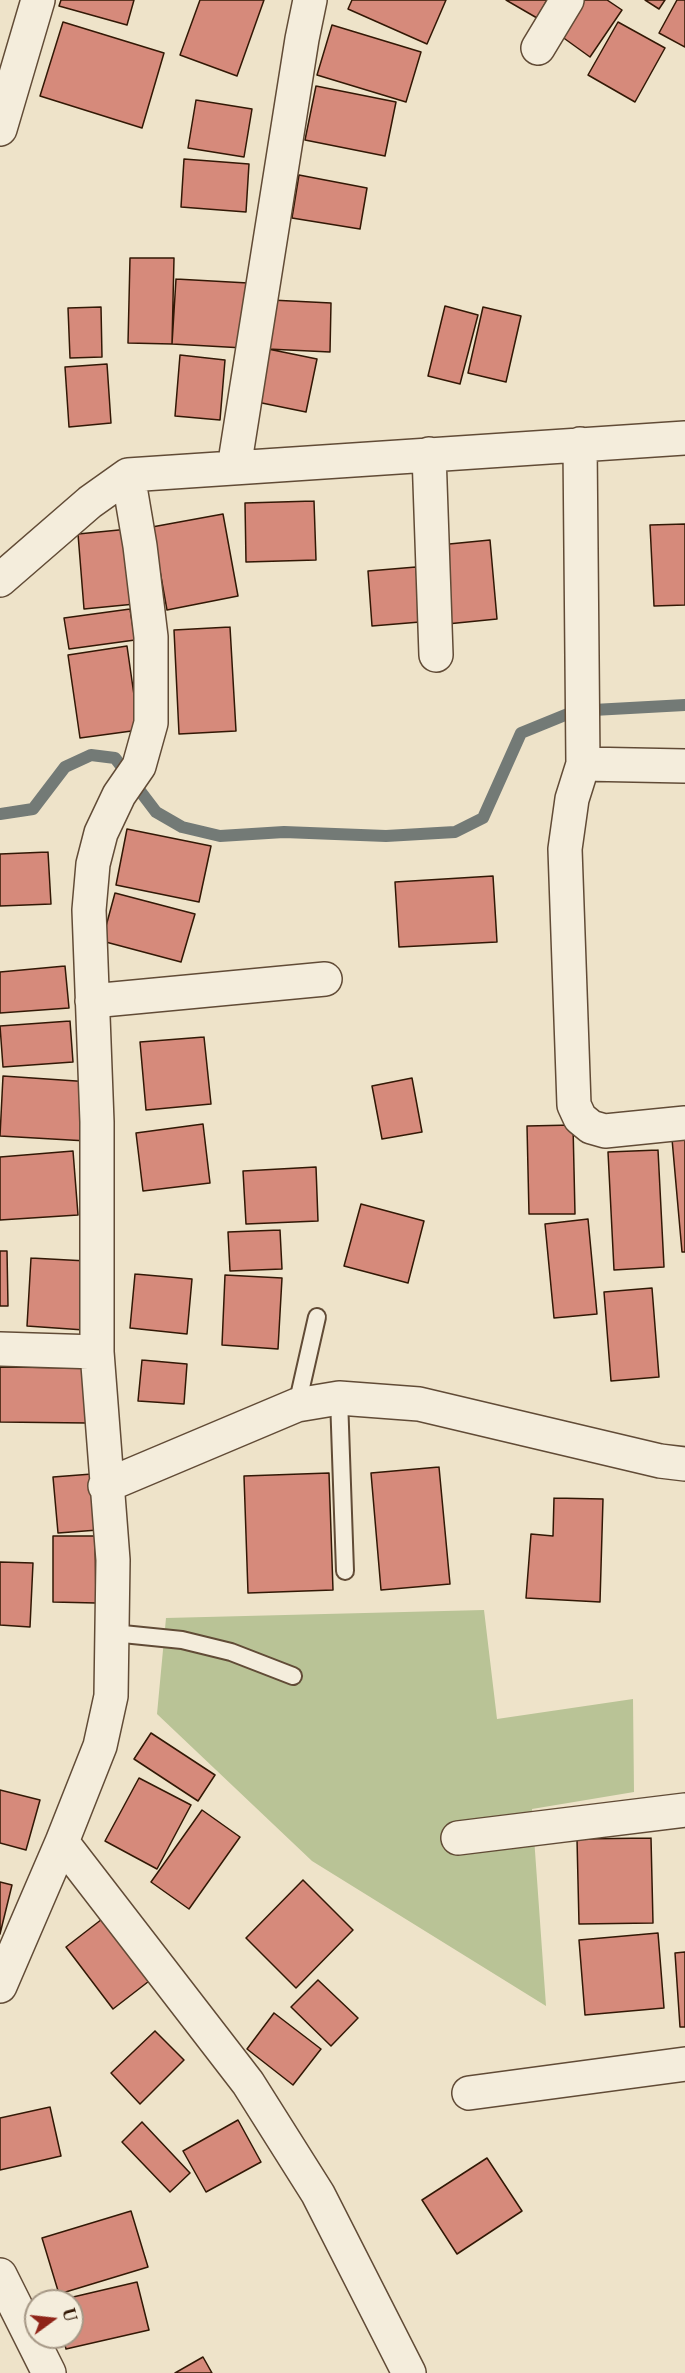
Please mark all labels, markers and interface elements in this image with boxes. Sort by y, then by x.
north arrow [24,2289,84,2349]
text: U [58,2306,81,2324]

